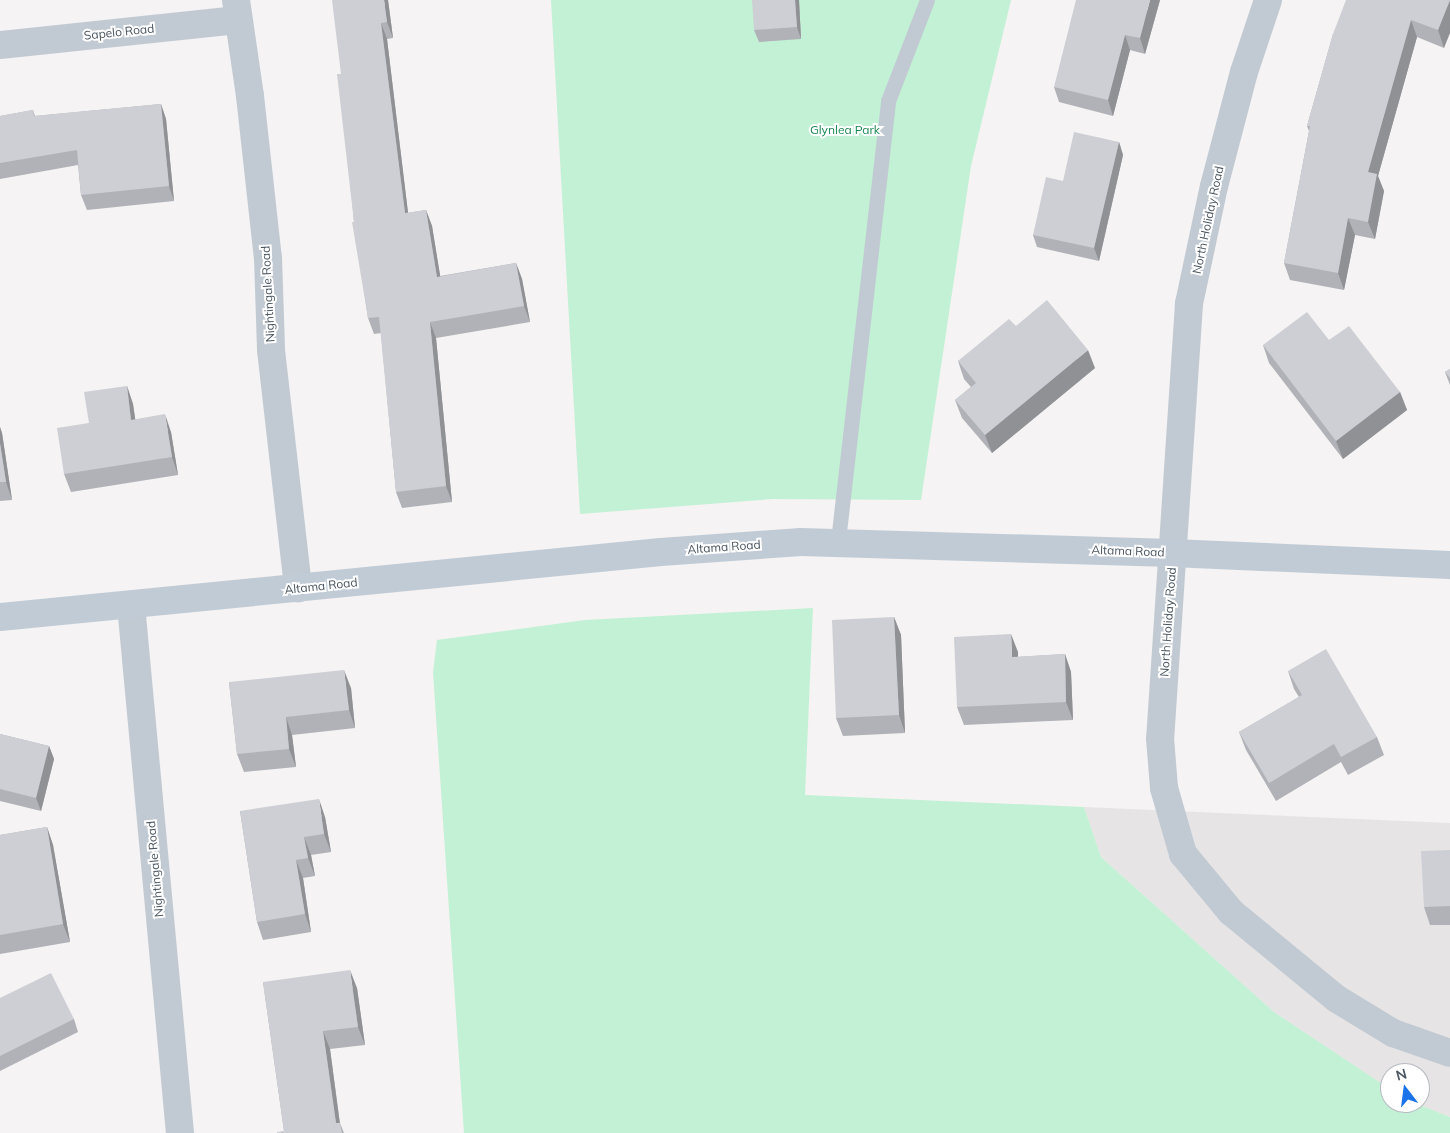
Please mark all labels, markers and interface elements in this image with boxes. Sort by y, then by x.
street label: Sapelo Road [83,21,155,43]
park label: Glynlea Park [810,123,880,137]
street label: North Holiday Road [1190,165,1226,275]
street label: Nightingale Road [258,245,278,343]
street label: Altama Road [687,537,761,557]
street label: Altama Road [1091,543,1165,559]
street label: North Holiday Road [1157,567,1179,677]
street label: Altama Road [284,575,358,597]
street label: Nightingale Road [144,820,166,918]
north arrow [1380,1063,1430,1113]
text: N [1394,1064,1409,1085]

